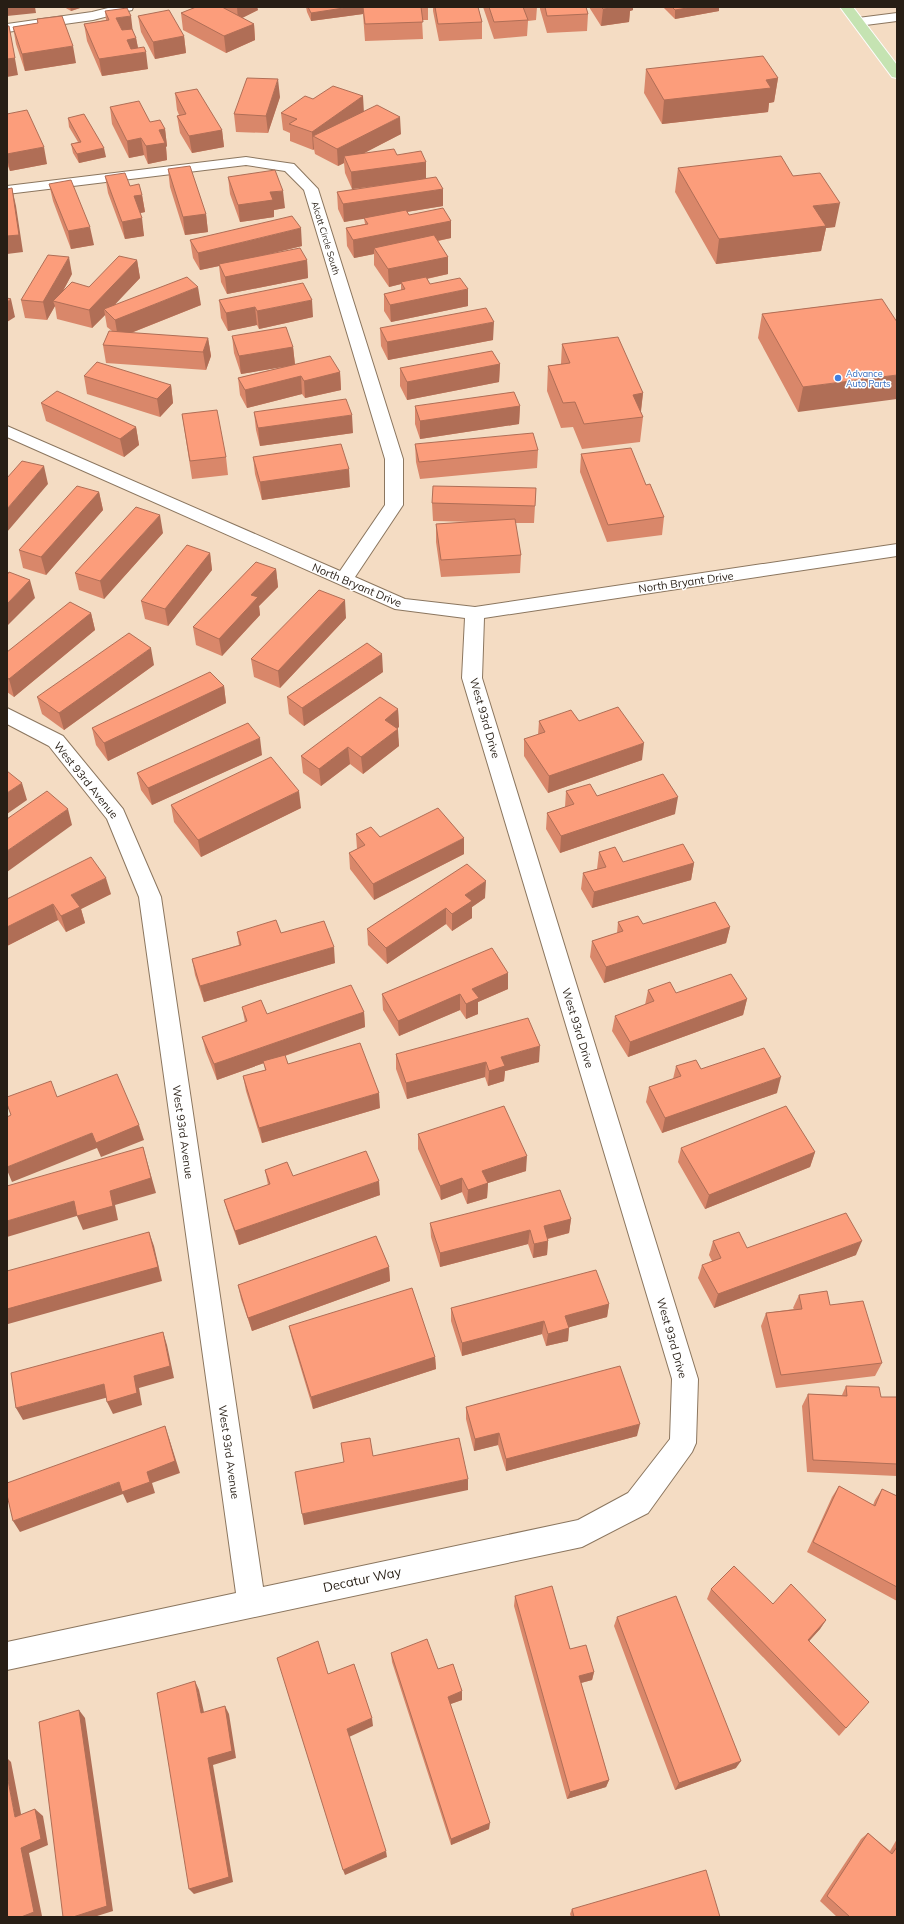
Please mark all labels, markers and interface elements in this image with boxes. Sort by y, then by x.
street label: Alcott Circle South [310,200,342,276]
place label: Advance Auto Parts [846,368,891,389]
marker: Advance Auto Parts [833,373,843,383]
street label: North Bryant Drive [310,560,404,610]
street label: North Bryant Drive [638,568,734,596]
street label: West 93rd Drive [467,676,503,760]
street label: West 93rd Avenue [51,739,121,821]
street label: West 93rd Drive [559,986,597,1070]
street label: West 93rd Avenue [169,1084,197,1180]
street label: West 93rd Drive [654,1296,690,1380]
street label: West 93rd Avenue [215,1404,243,1500]
street label: Decatur Way [321,1563,403,1595]

